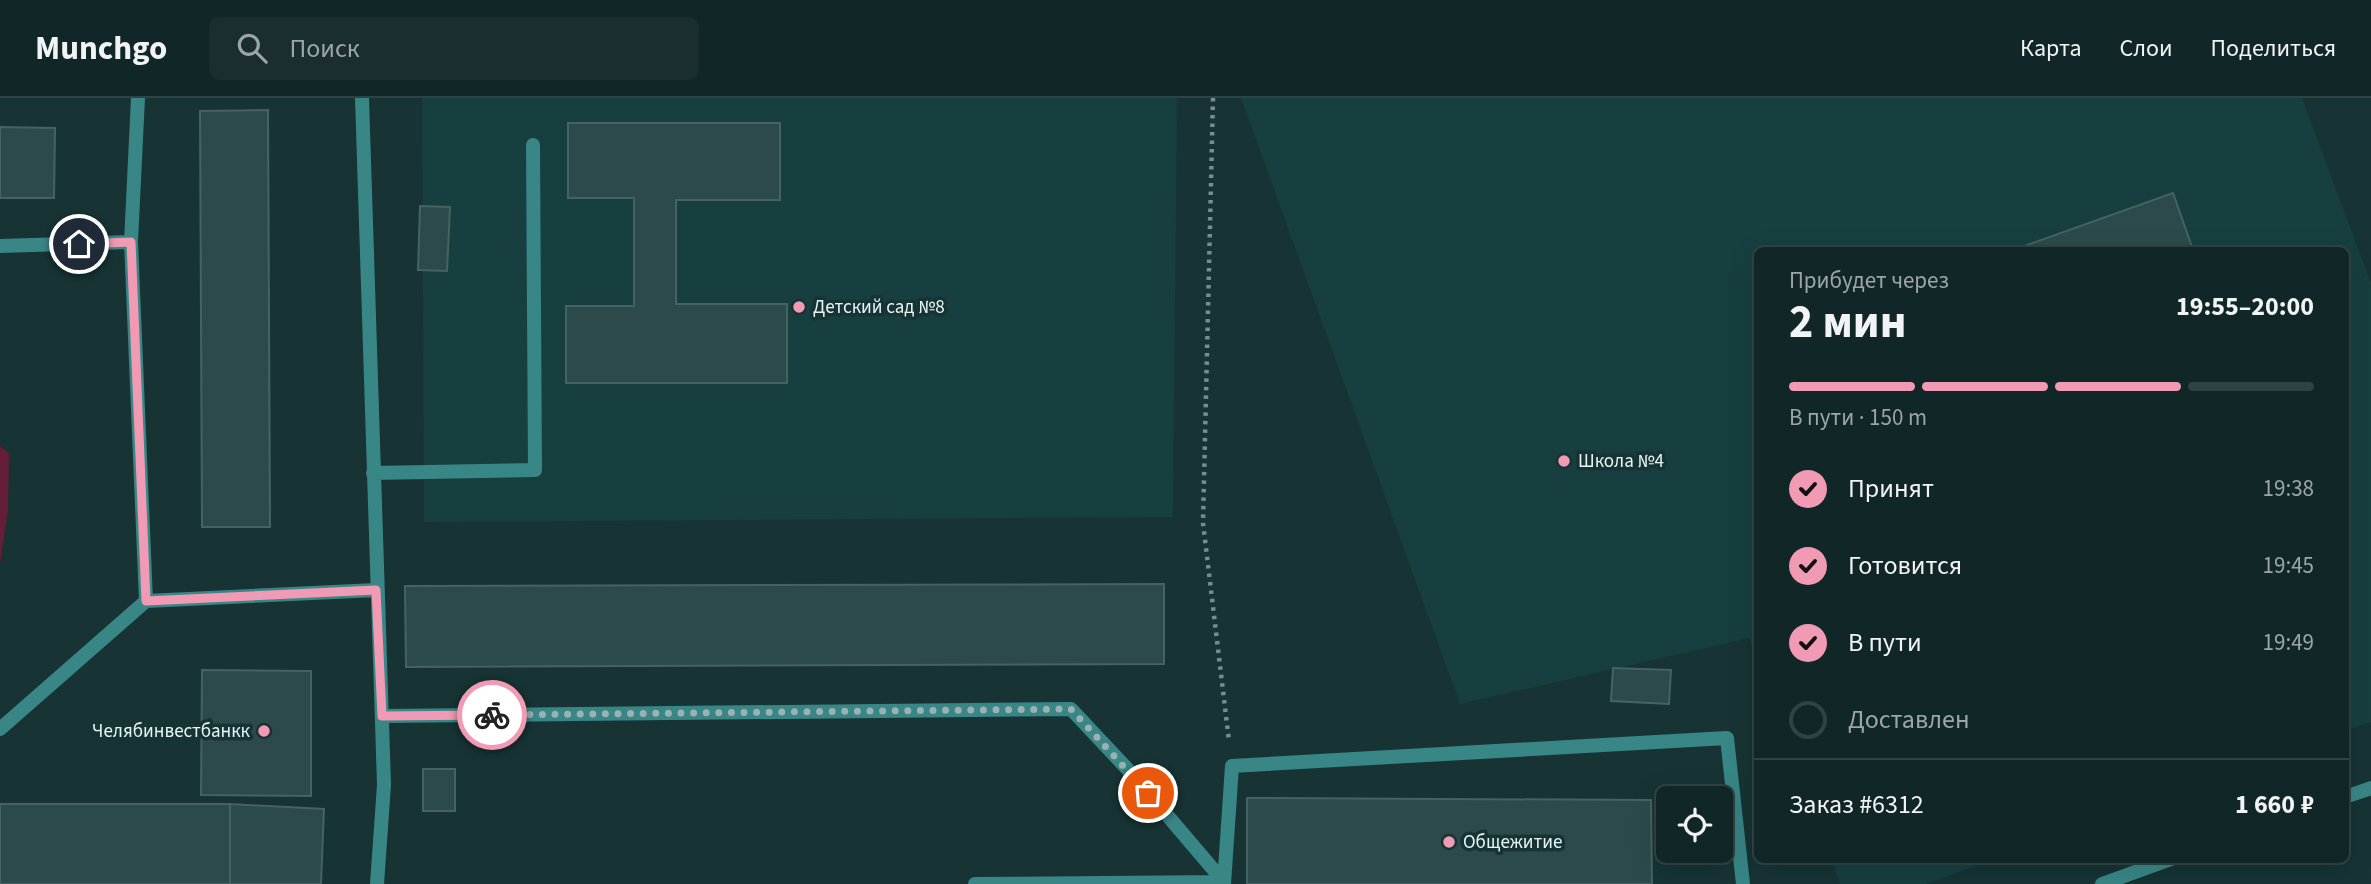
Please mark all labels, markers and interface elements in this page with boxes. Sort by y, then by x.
search box [209,17,699,80]
text: Munchgo [35,25,167,72]
icon: search [233,29,271,67]
text: Поиск [289,30,360,67]
text: Карта [2020,31,2082,66]
text: Слои [2120,31,2173,66]
text: Поделиться [2211,31,2336,66]
pin [49,214,109,274]
icon: home [60,225,98,263]
text: Прибудет через [1789,264,1949,297]
text: 19:55–20:00 [2176,288,2314,325]
text: 2 мин [1789,290,1906,355]
place label: Детский сад №8 [813,294,945,321]
marker: Детский сад №8 [791,299,807,315]
text: В пути · 150 m [1789,401,1927,434]
place label: Школа №4 [1578,448,1664,475]
marker: Школа №4 [1556,453,1572,469]
icon: check [1789,470,1827,508]
text: Принят [1848,470,1934,507]
text: 19:38 [2263,472,2314,505]
icon: check [1789,547,1827,585]
text: Готовится [1848,547,1962,584]
text: 19:45 [2263,549,2314,582]
icon: check [1789,624,1827,662]
text: В пути [1848,624,1922,661]
text: 19:49 [2263,626,2314,659]
courier [457,680,527,750]
icon: bike [473,696,511,734]
text: Доставлен [1848,701,1970,738]
place label: Челябинвестбанкк [92,718,251,745]
marker: Челябинвестбанкк [256,723,272,739]
pin [1118,763,1178,823]
icon: bag [1129,774,1167,812]
map controls [1656,786,1733,863]
button: locate [1656,786,1733,863]
text: Заказ #6312 [1789,786,1924,823]
text: 1 660 ₽ [2235,786,2314,823]
place label: Общежитие [1463,829,1562,856]
marker: Общежитие [1441,834,1457,850]

